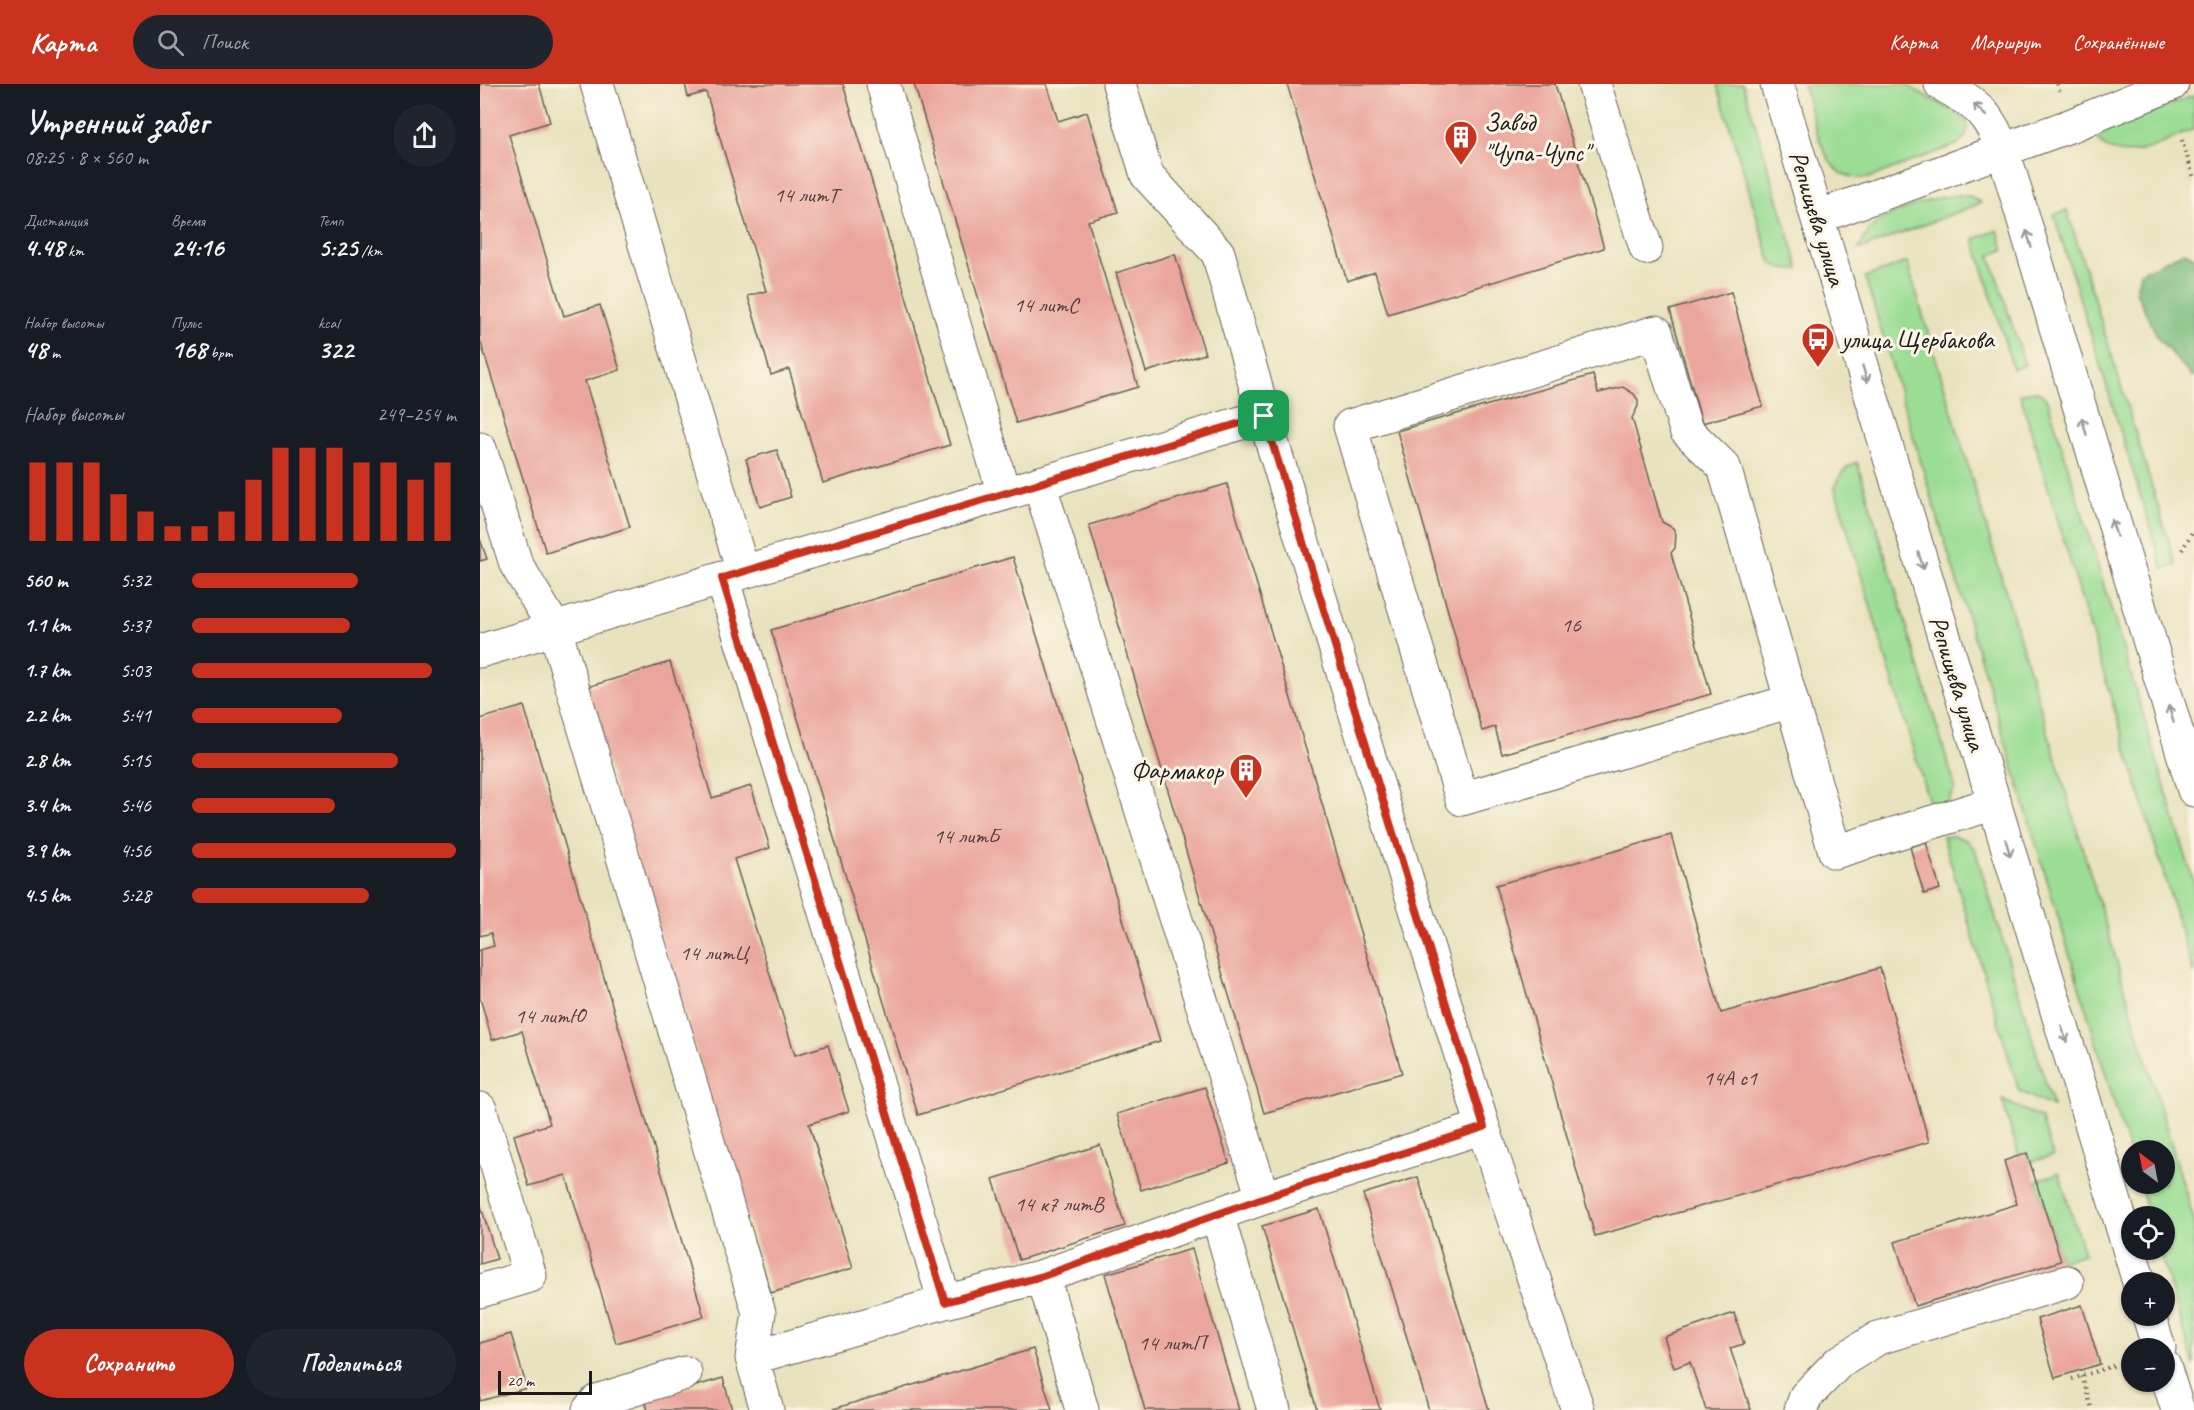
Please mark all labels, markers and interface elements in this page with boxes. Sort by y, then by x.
search box [133,15,553,69]
text: Карта [30,25,97,60]
icon: search [154,26,187,59]
text: Поиск [202,28,248,56]
text: Карта [1889,29,1938,55]
text: Маршрут [1971,29,2040,55]
text: Сохранённые [2073,29,2164,55]
text: Утренний забег [24,101,208,143]
one-way arrow [1973,103,1988,118]
button: share [393,104,456,167]
place label: Завод "Чупа-Чупс" [1484,106,1594,169]
building icon: Завод "Чупа-Чупс" [1443,119,1479,166]
text: 08:25 · 8 × 560 m [24,145,148,170]
street label: Репищева улица [1781,147,1854,291]
house number: 14 литТ [774,181,843,209]
text: Дистанция [24,211,88,231]
text: Время [171,211,205,231]
text: Темп [318,211,344,231]
one-way arrow [2023,230,2035,249]
text: 4.48 [24,231,64,264]
text: 24:16 [171,231,224,264]
text: 5:25 [318,231,357,264]
text: km [64,241,84,261]
text: /km [357,241,382,261]
house number: 14 литС [1013,291,1081,319]
text: Набор высоты [24,313,103,333]
text: Пульс [171,313,202,333]
text: kcal [318,313,339,333]
bus stop icon: улица Щербакова [1800,321,1836,368]
place label: улица Щербакова [1839,323,1995,356]
text: 48 [24,333,47,366]
text: 168 [171,333,207,366]
text: 322 [318,333,353,366]
text: m [47,343,60,363]
text: bpm [207,343,233,363]
one-way arrow [1860,364,1871,383]
pin [1238,390,1289,441]
icon: arrive [1247,399,1280,432]
text: Набор высоты [24,402,123,427]
text: 249–254 m [377,402,456,427]
one-way arrow [2078,417,2089,436]
one-way arrow [2108,519,2119,538]
one-way arrow [1916,551,1927,570]
text: 560 m [24,568,67,593]
text: 5:32 [120,568,151,593]
house number: 16 [1561,611,1582,639]
street label: Репищева улица [1921,612,1994,756]
text: 1.1 km [24,613,71,638]
text: 5:37 [120,613,151,638]
text: 1.7 km [24,658,70,683]
text: 5:03 [120,658,151,683]
text: 2.2 km [24,703,71,728]
text: 5:41 [120,703,151,728]
one-way arrow [2165,705,2176,724]
text: 2.8 km [24,748,71,773]
text: 5:15 [120,748,151,773]
building icon: Фармакор [1228,752,1264,799]
place label: Фармакор [1131,754,1224,787]
text: 3.4 km [24,793,71,818]
text: 5:46 [120,793,151,818]
house number: 14 литБ [933,822,1003,850]
text: 3.9 km [24,838,70,863]
text: 4:56 [120,838,151,863]
one-way arrow [2003,838,2014,857]
text: 4.5 km [24,883,70,908]
text: 5:28 [120,883,151,908]
house number: 14 литЦ [680,939,751,967]
house number: 14 литЮ [515,1002,587,1030]
one-way arrow [2059,1025,2070,1044]
house number: 14А с1 [1703,1064,1758,1092]
north arrow [2121,1140,2175,1194]
map controls [2121,1140,2175,1392]
house number: 14 к7 литВ [1014,1190,1105,1218]
button: locate [2121,1206,2175,1260]
button: + [2121,1272,2175,1326]
button: Сохранить [24,1329,234,1398]
button: Поделиться [246,1329,456,1398]
house number: 14 литП [1138,1329,1210,1357]
button: − [2121,1338,2175,1392]
scale bar [498,1368,592,1396]
text: 20 m [507,1371,534,1391]

